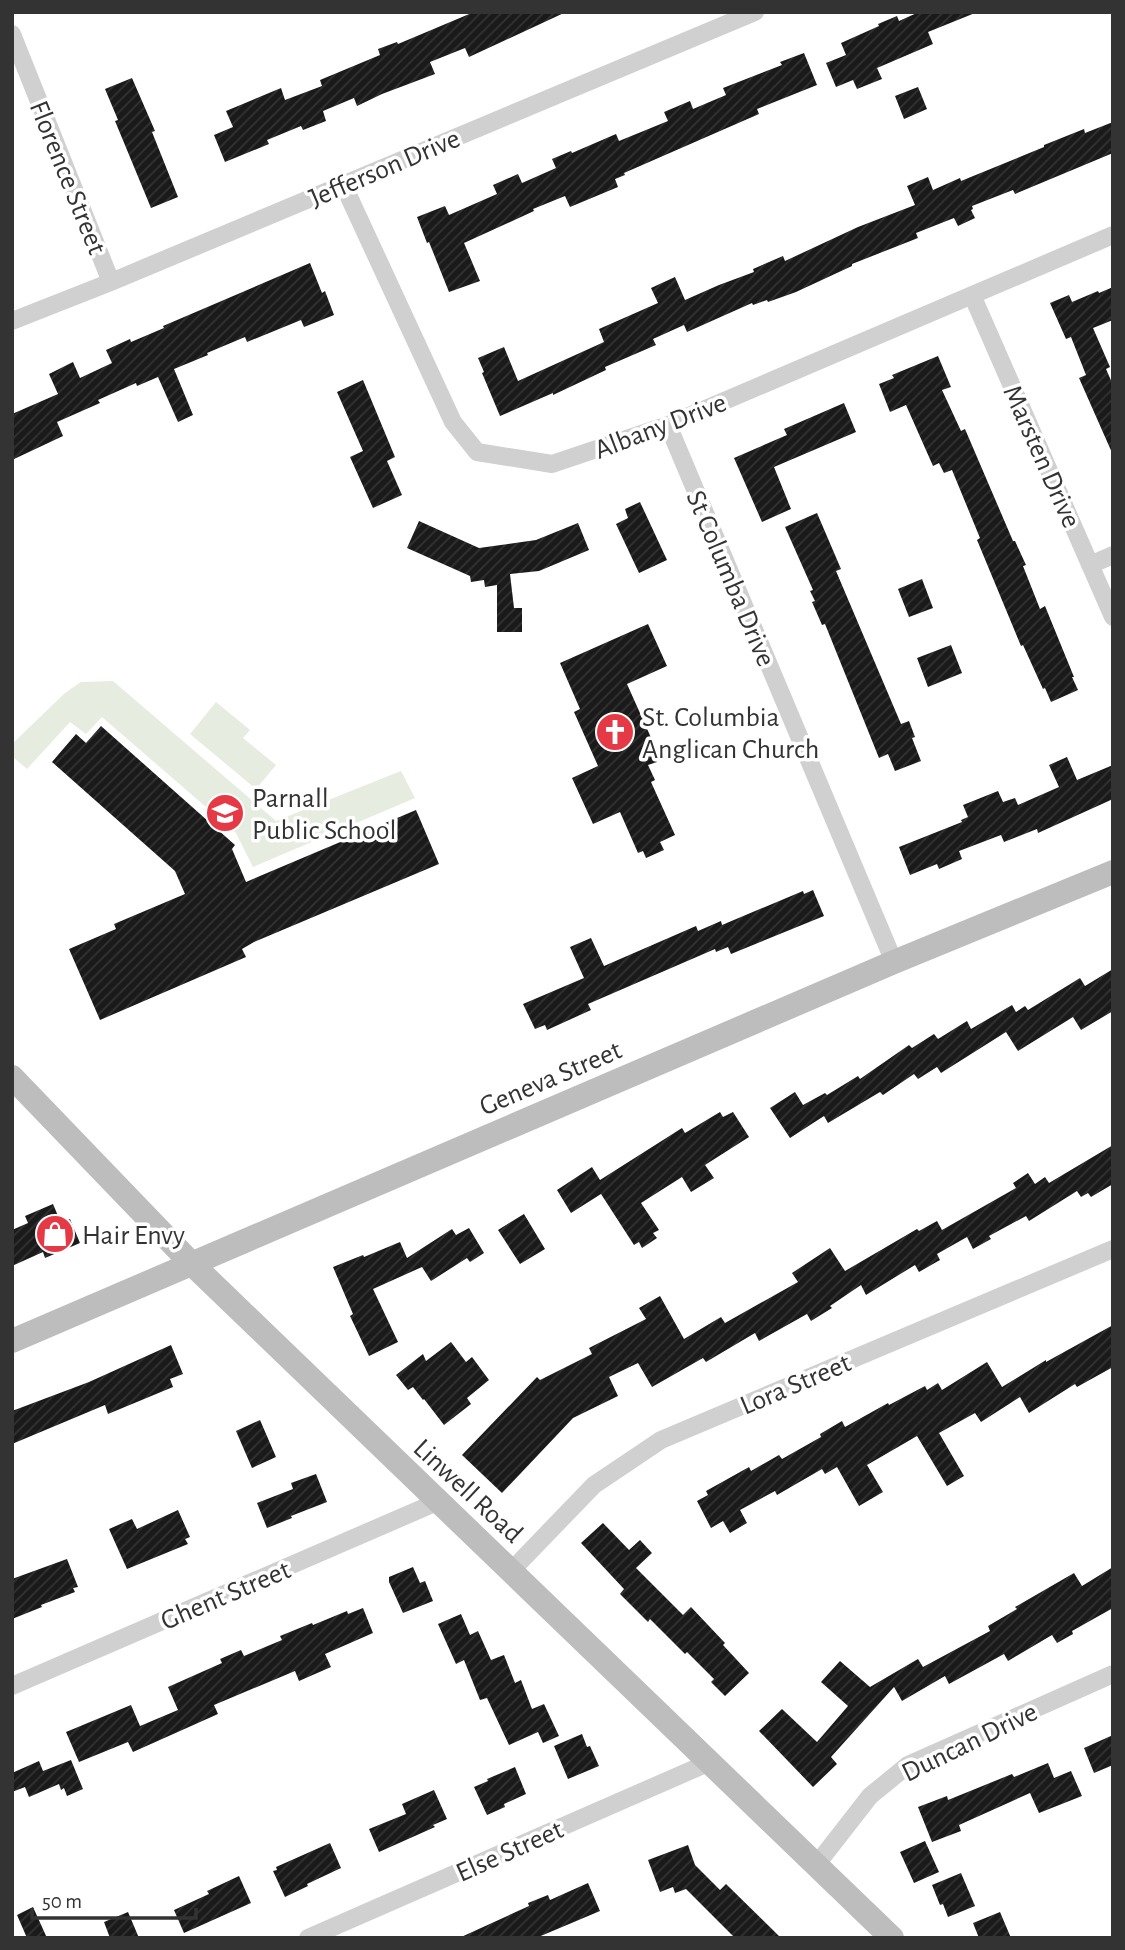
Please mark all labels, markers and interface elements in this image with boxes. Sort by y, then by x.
street label: Florence Street [24,97,111,259]
street label: Jefferson Drive [305,125,464,213]
street label: Marsten Drive [997,381,1085,532]
street label: Albany Drive [591,389,731,465]
street label: St Columba Drive [681,487,780,671]
place label: St. Columbia Anglican Church [642,704,819,764]
church icon: St. Columbia Anglican Church [594,711,636,753]
place label: Parnall Public School [252,785,396,845]
school or university icon: Parnall Public School [204,792,246,834]
street label: Geneva Street [476,1036,626,1121]
shop icon: Hair Envy [34,1213,76,1255]
place label: Hair Envy [82,1222,185,1250]
street label: Lora Street [736,1349,855,1421]
street label: Linwell Road [408,1434,528,1549]
street label: Ghent Street [157,1556,295,1636]
street label: Duncan Drive [898,1698,1042,1788]
street label: Else Street [452,1816,568,1888]
scale bar [32,1876,196,1920]
text: 50 m [42,1891,82,1912]

